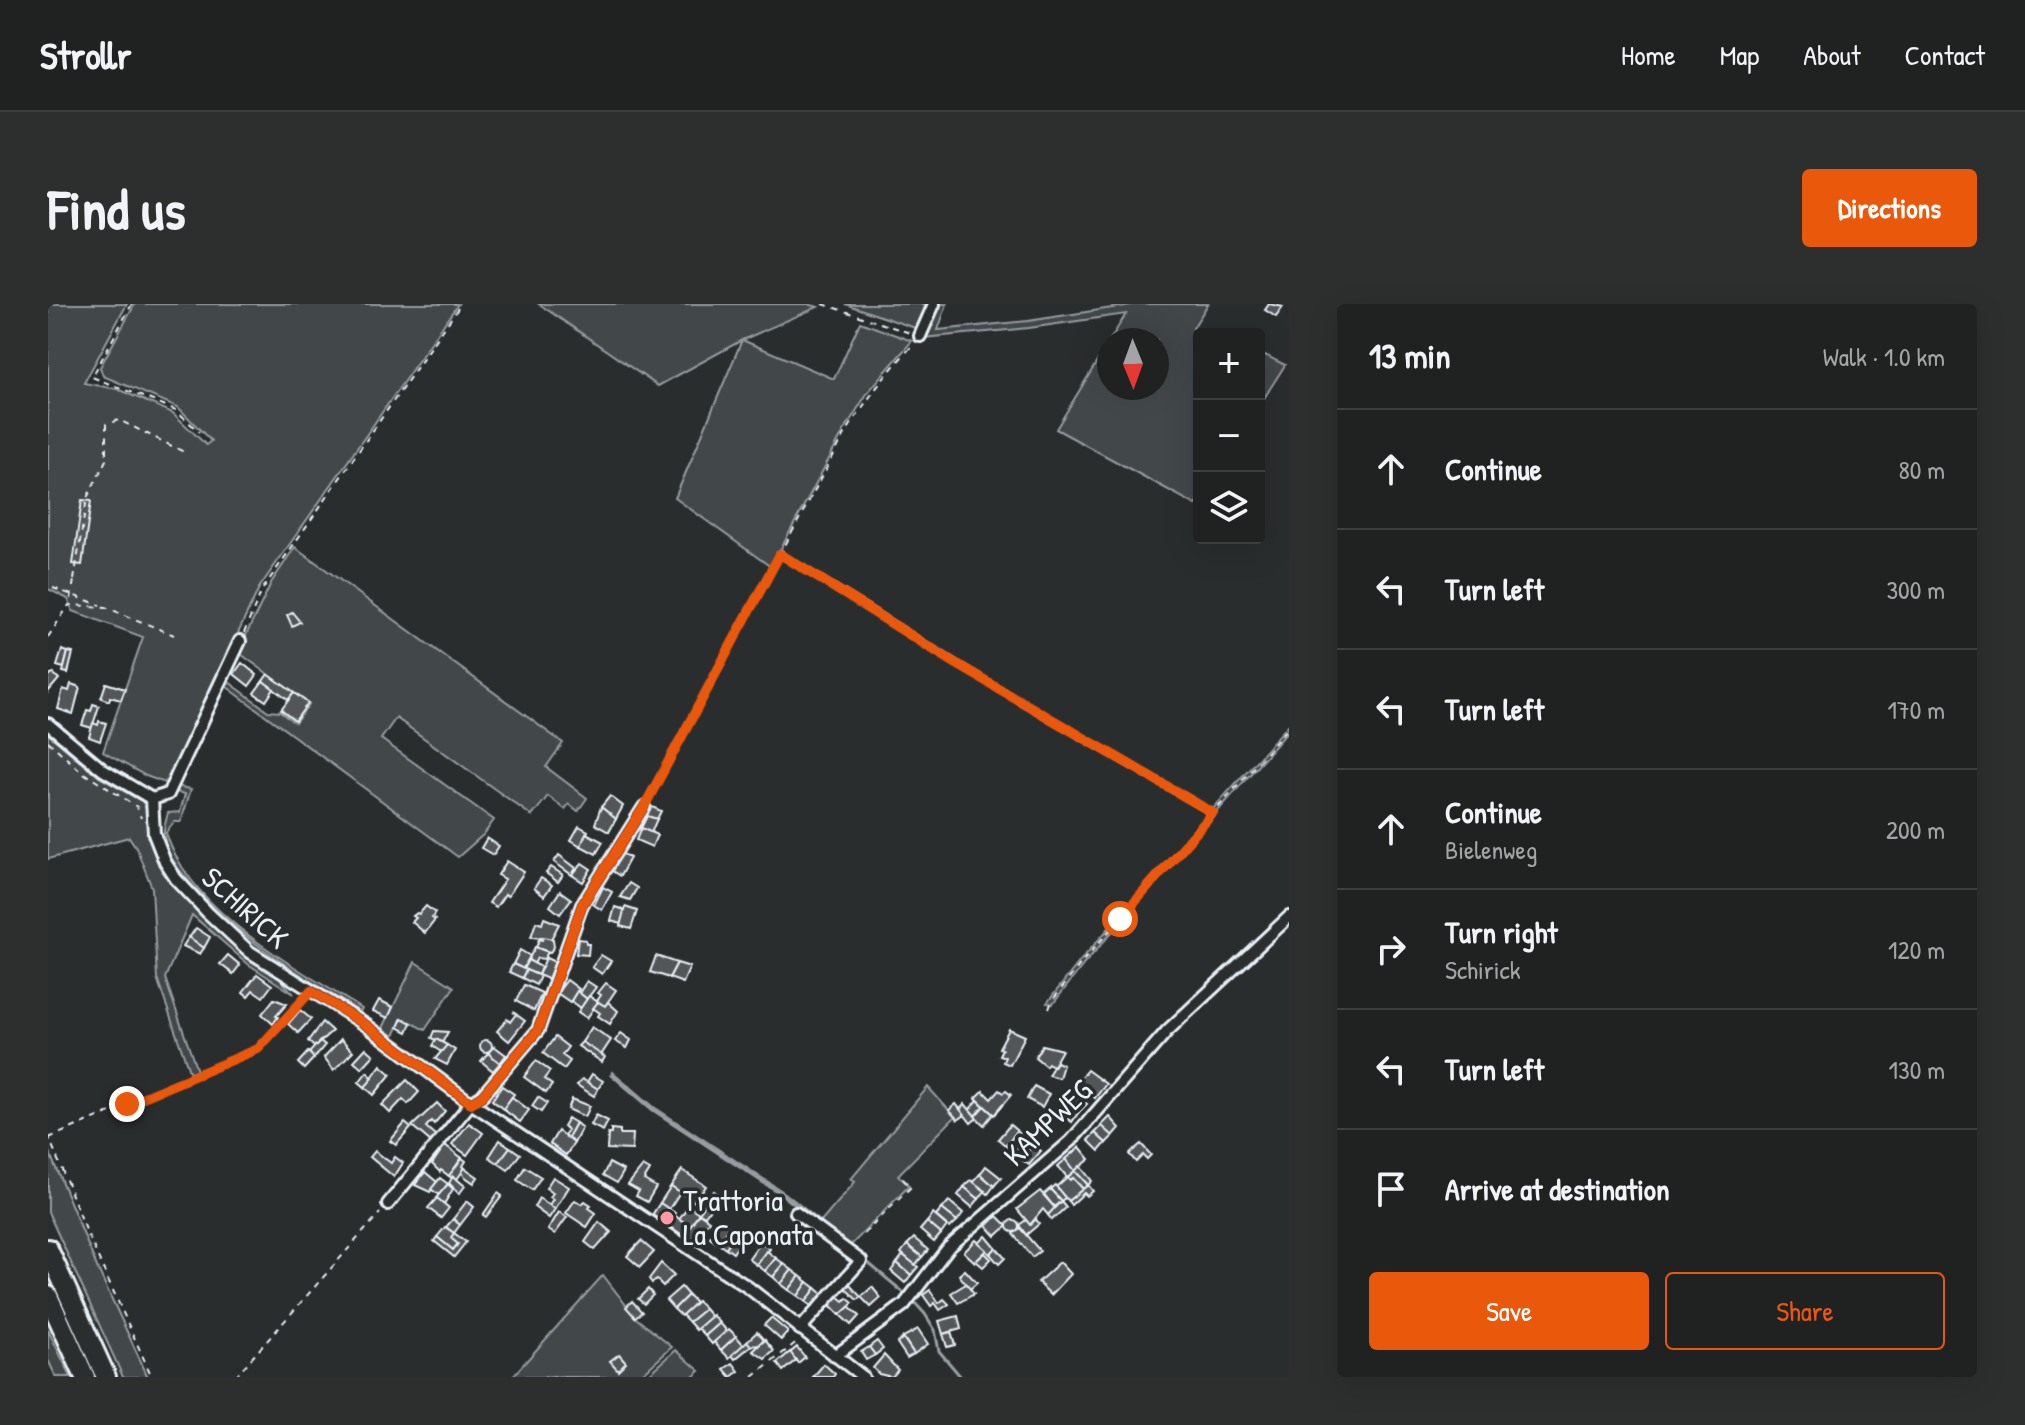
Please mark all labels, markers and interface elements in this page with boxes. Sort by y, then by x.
text: Strollr [40,29,131,81]
text: Home [1621,36,1676,74]
text: Map [1720,36,1759,74]
text: About [1803,36,1861,74]
text: Contact [1905,36,1985,74]
button: Directions [1802,169,1977,247]
text: Find us [48,171,186,246]
north arrow [1097,328,1169,400]
map controls [1193,328,1265,544]
button: + [1193,328,1265,400]
text: 13 min [1369,333,1451,379]
text: Walk · 1.0 km [1823,339,1945,374]
button: − [1193,400,1265,472]
icon: ahead [1369,447,1413,491]
text: Continue [1445,449,1542,489]
text: 80 m [1898,452,1945,487]
button: layers [1193,472,1265,544]
icon: left [1369,567,1413,611]
text: Turn left [1445,569,1544,609]
text: 300 m [1886,572,1945,607]
icon: left [1369,687,1413,731]
text: Turn left [1445,689,1544,729]
text: 170 m [1887,692,1945,727]
text: Continue [1445,792,1542,832]
icon: ahead [1369,807,1413,851]
text: 200 m [1886,812,1945,847]
text: Bielenweg [1445,832,1537,867]
street label: SCHIRICK [194,858,298,957]
route start [1102,901,1138,937]
text: Turn right [1445,912,1558,952]
icon: right [1369,927,1413,971]
text: 120 m [1888,932,1945,967]
text: Schirick [1445,952,1520,987]
icon: left [1369,1047,1413,1091]
text: Turn left [1445,1049,1544,1089]
text: 130 m [1889,1052,1945,1087]
street label: KAMPWEG [994,1070,1101,1174]
route end [109,1086,145,1122]
icon: arrive [1369,1167,1413,1211]
text: Arrive at destination [1445,1169,1670,1209]
place label: Trattoria La Caponata [683,1180,814,1254]
marker: Trattoria La Caponata [658,1209,676,1227]
button: Save [1369,1272,1649,1350]
button: Share [1665,1272,1945,1350]

